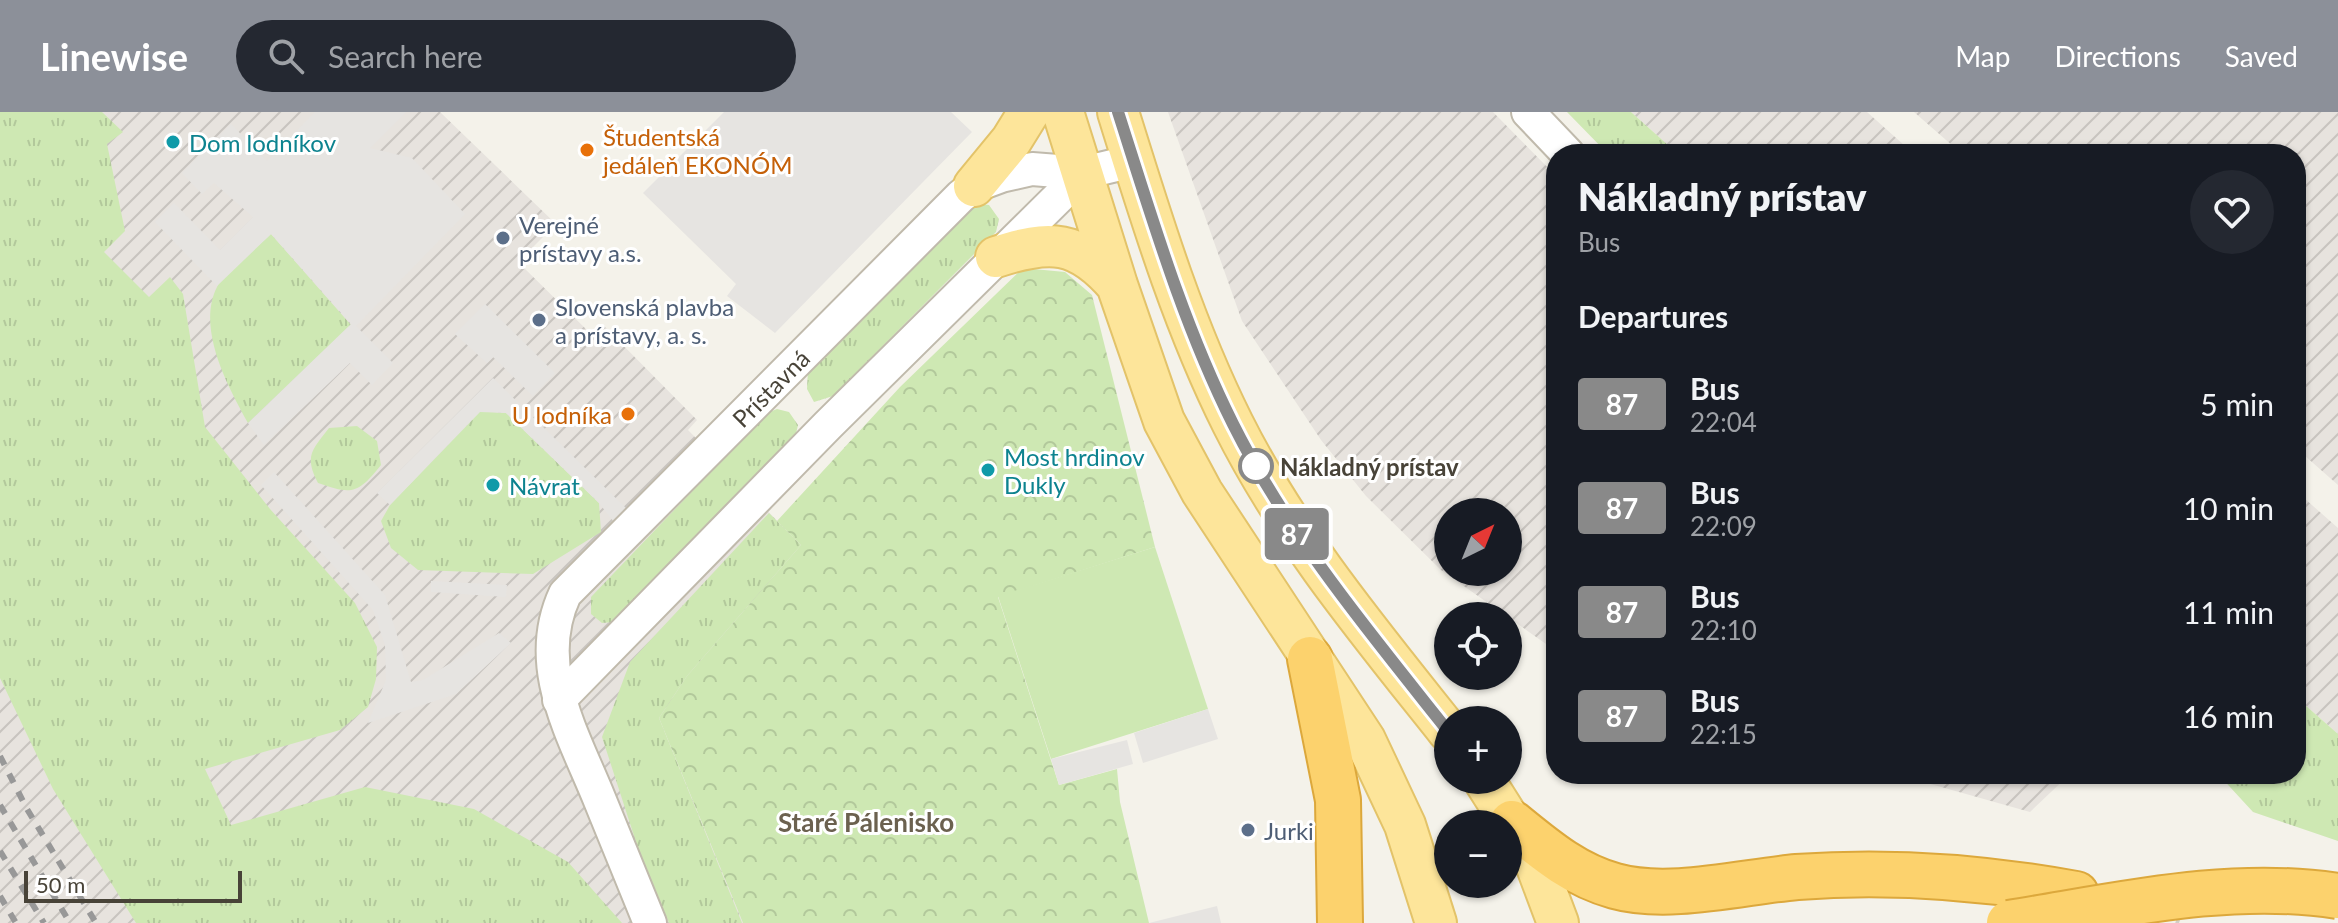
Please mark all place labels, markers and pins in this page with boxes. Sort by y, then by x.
place label: Študentská jedáleň EKONÓM [602,122,792,179]
place label: Dom lodníkov [189,128,337,157]
marker: Dom lodníkov [164,133,182,151]
marker: Študentská jedáleň EKONÓM [578,141,596,159]
place label: Verejné prístavy a.s. [519,210,642,267]
marker: Verejné prístavy a.s. [494,229,512,247]
place label: Slovenská plavba a prístavy, a. s. [555,292,734,349]
marker: Slovenská plavba a prístavy, a. s. [530,311,548,329]
place label: U lodníka [512,400,612,429]
marker: U lodníka [619,405,637,423]
place label: Most hrdinov Dukly [1004,442,1145,499]
marker: Nákladný prístav [1239,449,1273,483]
place label: Nákladný prístav [1280,452,1459,481]
marker: Most hrdinov Dukly [979,461,997,479]
place label: Návrat [509,471,580,500]
marker: Návrat [484,476,502,494]
place label: Jurki [1264,816,1314,845]
marker: Jurki [1239,821,1257,839]

